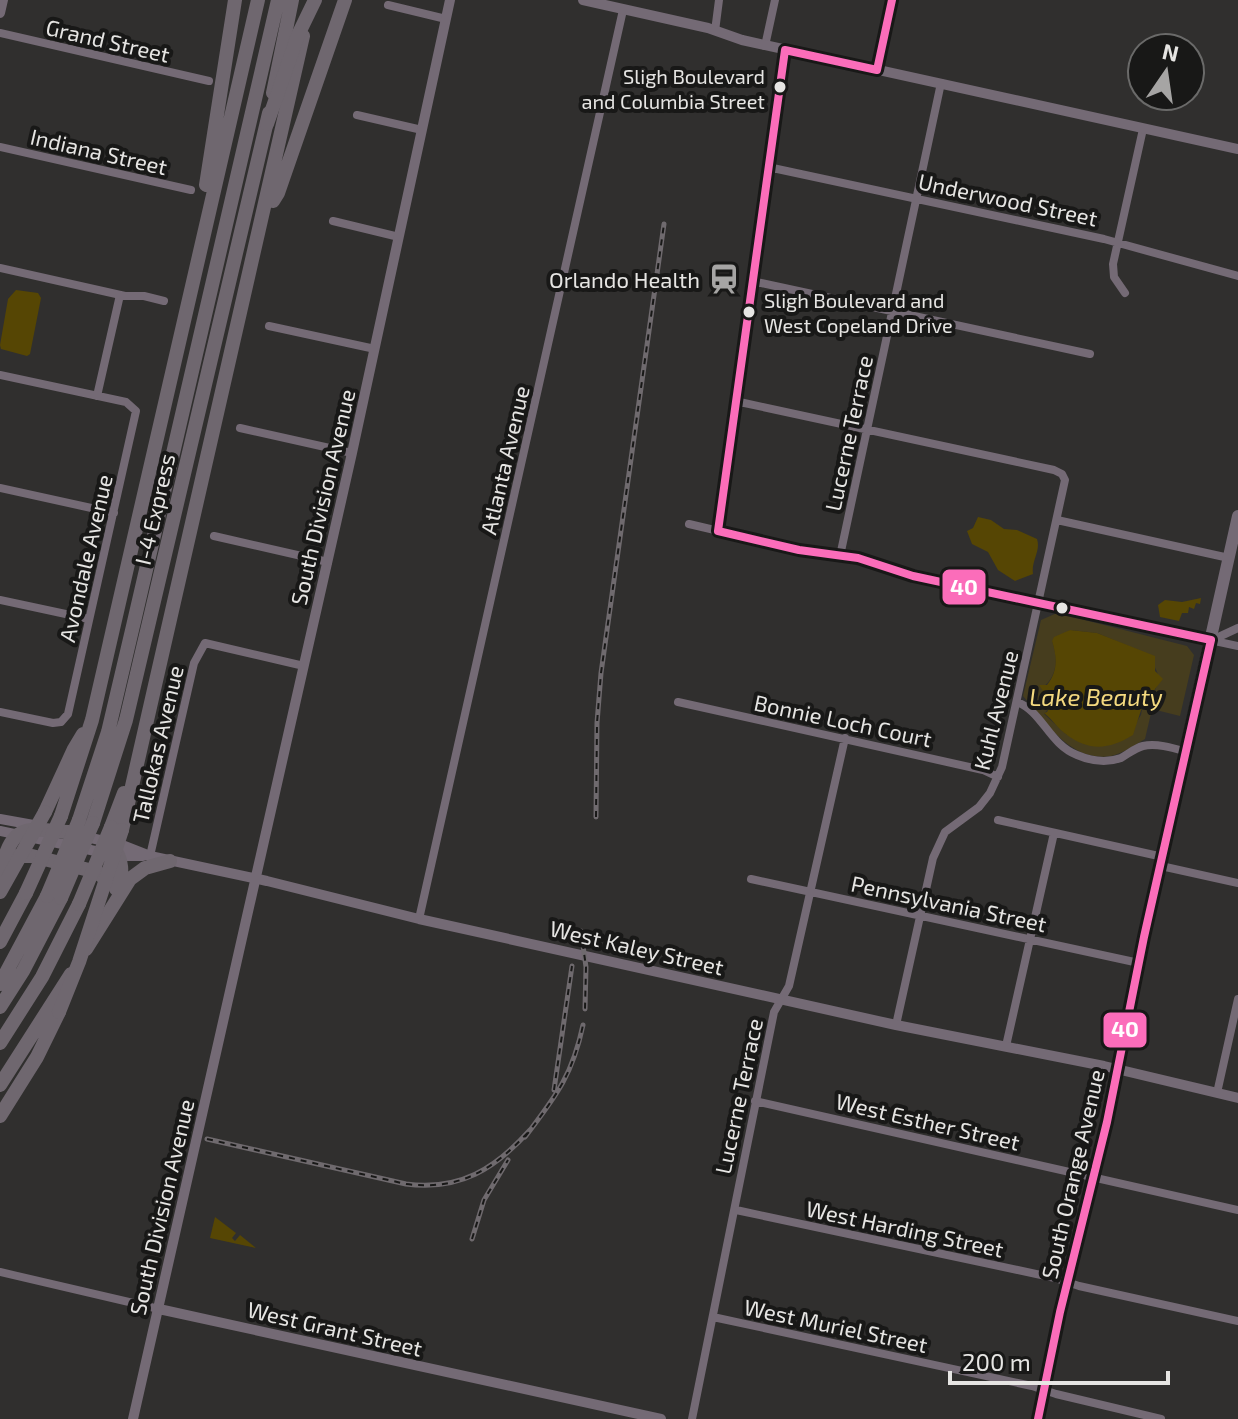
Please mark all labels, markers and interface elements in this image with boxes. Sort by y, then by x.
street label: Grand Street [44,13,172,67]
north arrow [1126,32,1206,112]
text: N [1160,37,1181,66]
place label: Sligh Boulevard and Columbia Street [581,64,765,113]
marker: Sligh Boulevard and Columbia Street [772,79,788,95]
street label: Indiana Street [28,123,170,179]
street label: Underwood Street [916,167,1100,231]
station icon: Orlando Health [707,262,741,296]
place label: Orlando Health [549,266,700,292]
place label: Sligh Boulevard and West Copeland Drive [764,288,953,337]
marker: Sligh Boulevard and West Copeland Drive [741,304,757,320]
street label: Lucerne Terrace [819,353,877,513]
street label: Atlanta Avenue [474,383,534,537]
street label: South Division Avenue [285,387,359,607]
street label: I-4 Express [129,451,179,567]
street label: Avondale Avenue [53,472,117,644]
line badge: 40 [941,568,987,606]
text: 40 [950,573,978,599]
unlabelled marker [1054,600,1070,616]
street label: Kuhl Avenue [968,648,1022,772]
street label: Tallokas Avenue [126,663,188,825]
water label: Lake Beauty [1029,682,1163,711]
street label: Bonnie Loch Court [752,688,934,752]
street label: Pennsylvania Street [849,870,1049,936]
street label: West Kaley Street [548,914,726,980]
line badge: 40 [1102,1011,1148,1049]
text: 40 [1111,1015,1139,1041]
street label: Lucerne Terrace [709,1016,767,1176]
street label: South Orange Avenue [1035,1067,1109,1281]
street label: West Esther Street [834,1087,1022,1155]
street label: South Division Avenue [124,1097,198,1317]
street label: West Harding Street [804,1194,1006,1262]
street label: West Muriel Street [742,1293,930,1357]
street label: West Grant Street [245,1295,425,1361]
scale bar [950,1335,1168,1385]
text: 200 m [962,1347,1031,1376]

